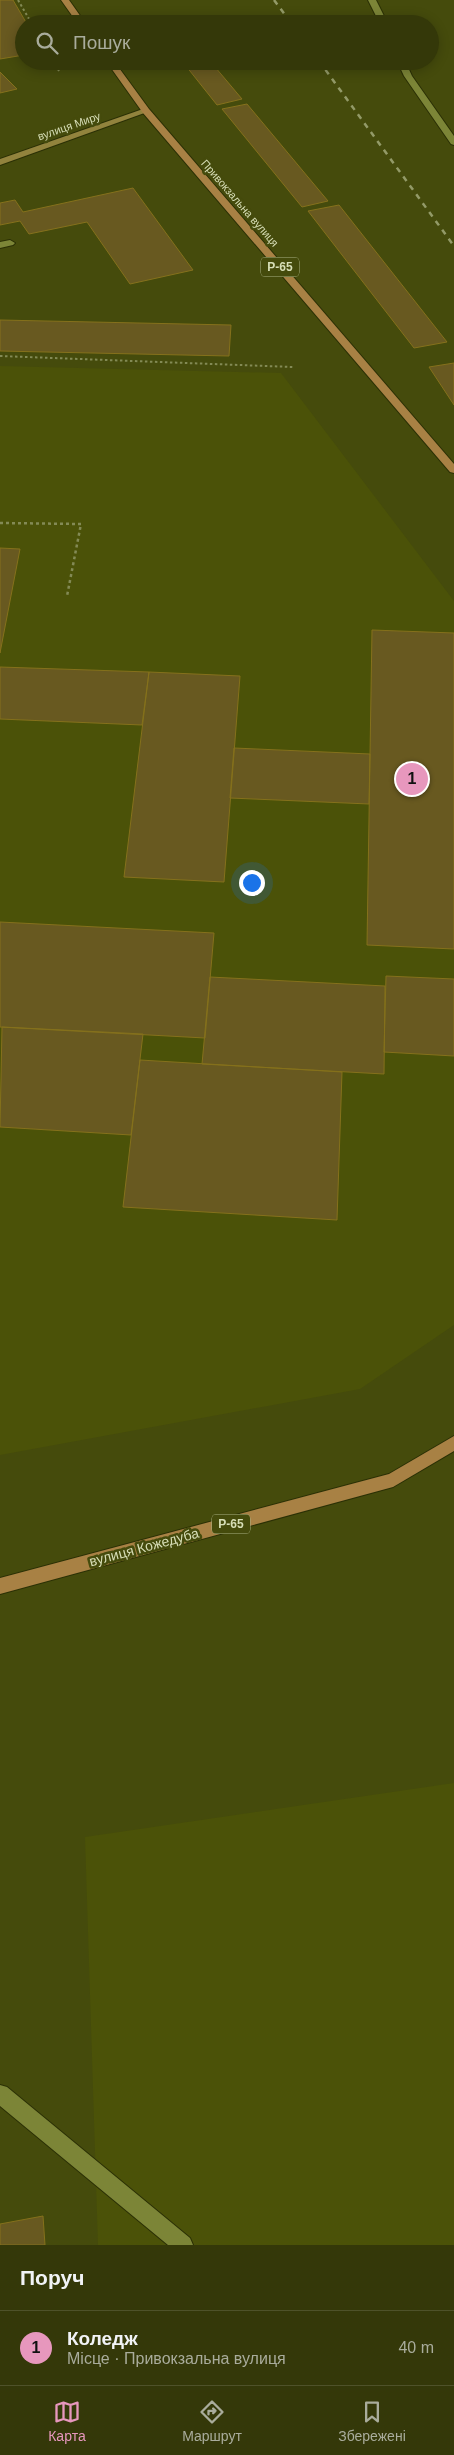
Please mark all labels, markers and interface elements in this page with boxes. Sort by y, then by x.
search box [15,15,439,70]
icon: search [33,29,61,57]
text: Пошук [73,32,130,53]
street label: вулиця Миру [36,109,102,142]
street label: Привокзальна вулиця [199,157,281,249]
road number: Р-65 [261,258,299,276]
pin: 1 [396,760,428,798]
your location [239,870,265,896]
road number: Р-65 [212,1515,250,1534]
street label: вулиця Кожедуба [87,1525,201,1569]
text: Поруч [20,2266,84,2289]
text: Коледж [67,2328,138,2349]
text: 1 [32,2339,40,2356]
text: 40 m [398,2339,434,2356]
text: Місце · Привокзальна вулиця [67,2350,286,2367]
tab: Карта [48,2398,86,2444]
tab: Маршрут [182,2398,242,2444]
tab: Збережені [338,2398,406,2444]

